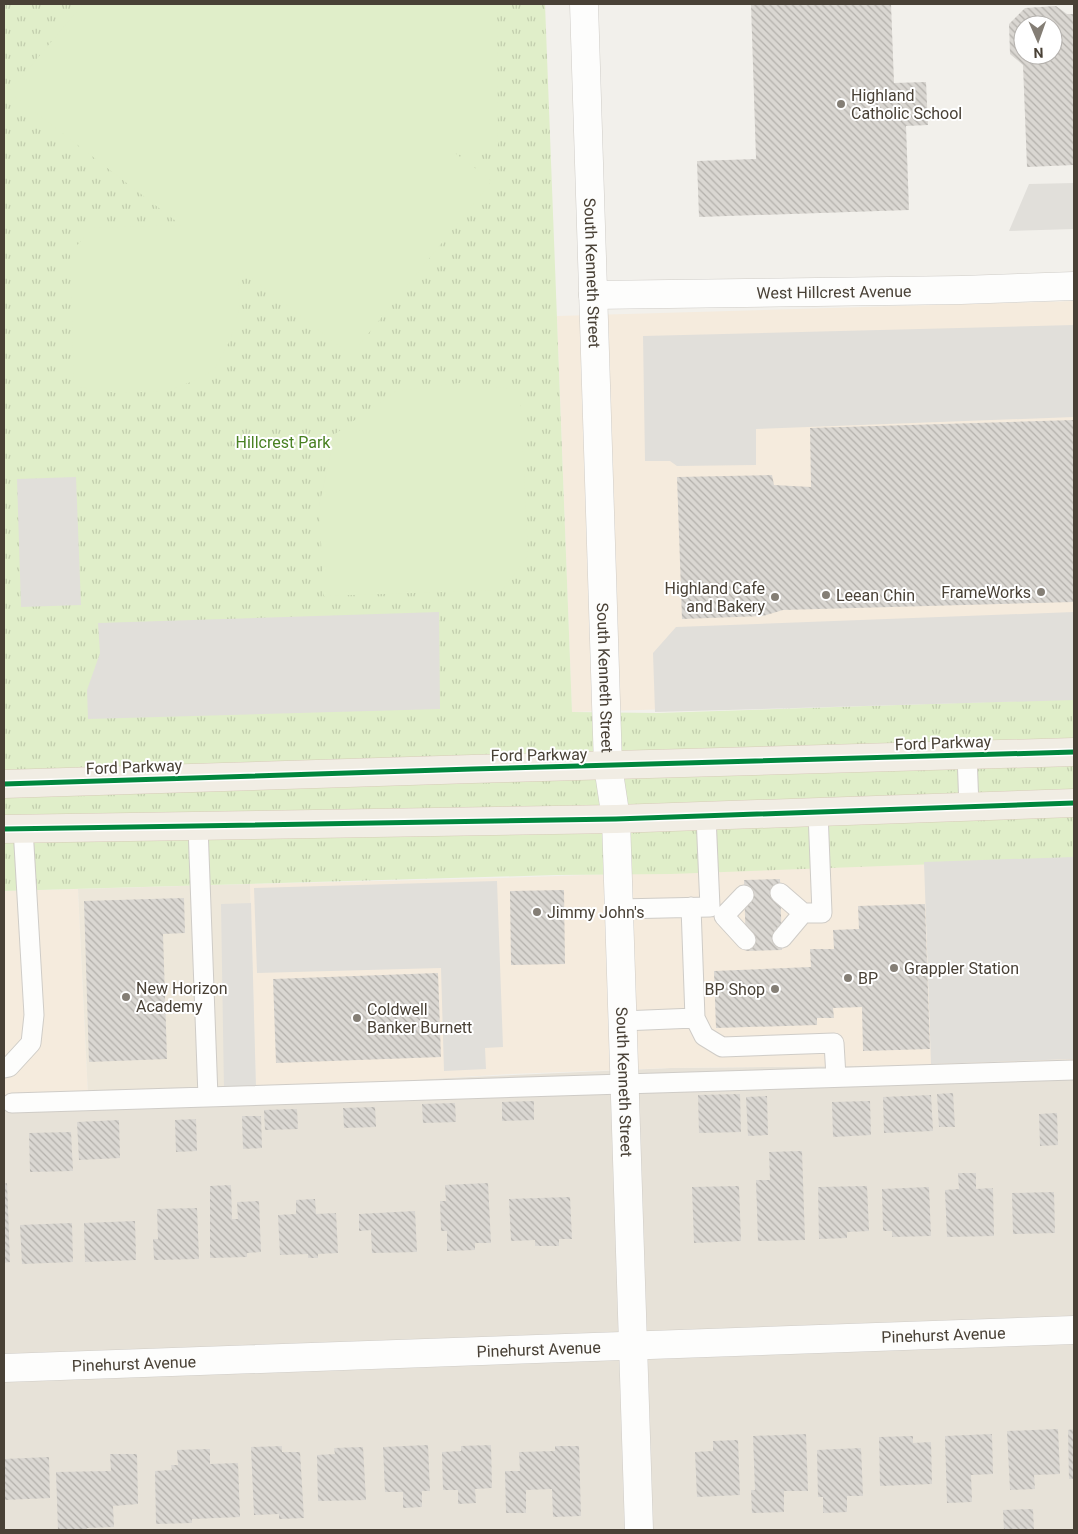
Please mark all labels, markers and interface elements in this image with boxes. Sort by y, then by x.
north arrow [1013,15,1063,65]
text: N [1033,45,1044,61]
place label: Highland Catholic School [851,86,962,123]
marker: Highland Catholic School [835,98,847,110]
street label: South Kenneth Street [581,198,604,348]
street label: West Hillcrest Avenue [756,281,912,302]
park label: Hillcrest Park [236,433,331,452]
place label: Highland Cafe and Bakery [665,579,765,616]
place label: FrameWorks [941,583,1031,602]
place label: Leean Chin [836,586,915,605]
marker: FrameWorks [1035,586,1047,598]
marker: Leean Chin [820,589,832,601]
marker: Highland Cafe and Bakery [769,591,781,603]
street label: South Kenneth Street [593,602,617,753]
street label: Ford Parkway [894,732,992,754]
street label: Ford Parkway [491,745,588,765]
street label: Ford Parkway [85,756,183,778]
place label: Jimmy John's [547,903,645,922]
marker: Jimmy John's [531,906,543,918]
place label: Grappler Station [904,959,1019,978]
marker: Grappler Station [888,962,900,974]
place label: BP [858,969,878,988]
marker: BP [842,972,854,984]
place label: New Horizon Academy [136,979,228,1016]
place label: BP Shop [705,980,765,999]
marker: BP Shop [769,983,781,995]
marker: New Horizon Academy [120,991,132,1003]
place label: Coldwell Banker Burnett [367,1000,472,1037]
street label: South Kenneth Street [613,1007,636,1157]
marker: Coldwell Banker Burnett [351,1012,363,1024]
street label: Pinehurst Avenue [881,1323,1006,1346]
street label: Pinehurst Avenue [476,1337,601,1361]
street label: Pinehurst Avenue [72,1352,196,1375]

